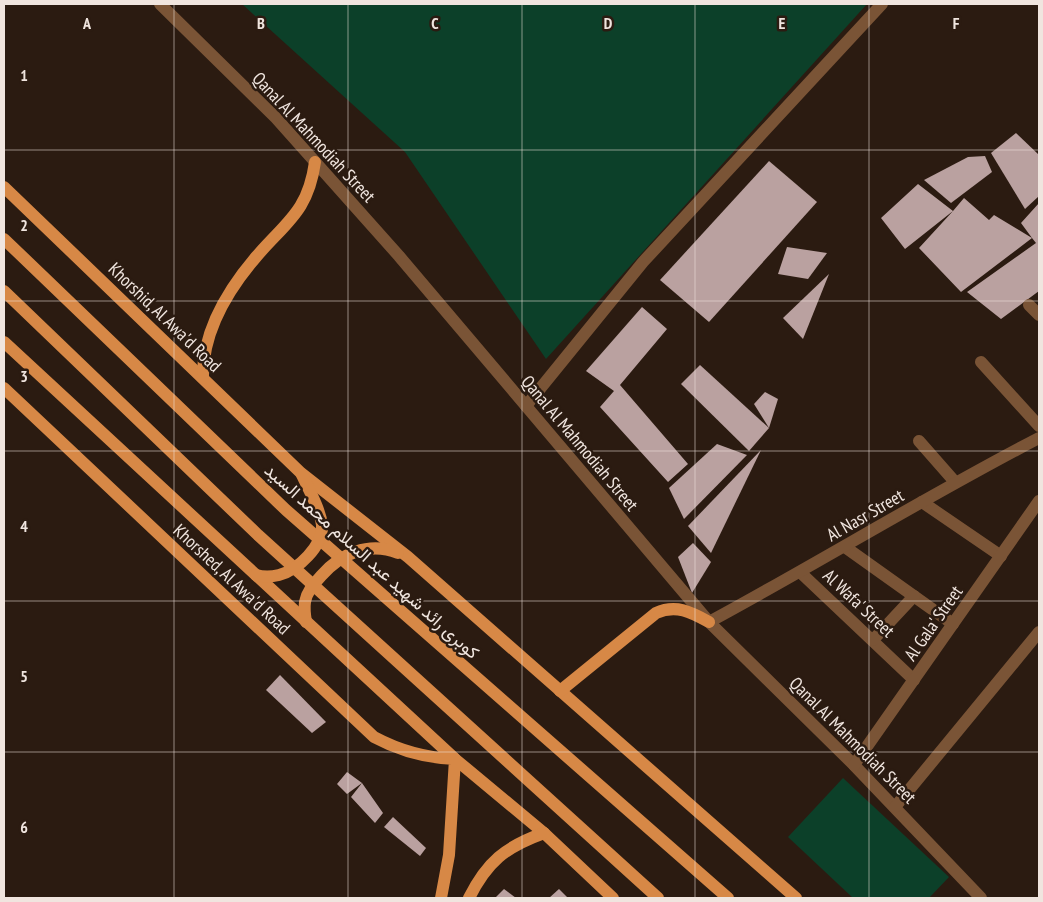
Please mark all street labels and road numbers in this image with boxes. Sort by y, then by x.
street label: Qanal Al Mahmodiah Street [248,67,380,207]
street label: Khorshid, Al Awa'd Road [104,257,226,377]
street label: Qanal Al Mahmodiah Street [516,370,644,516]
street label: كوبرى رائد شهيد عبد السلام محمد السيد [259,458,484,664]
street label: Al Nasr Street [822,484,908,546]
street label: Khorshed, Al Awa'd Road [169,519,295,639]
street label: Al Wafa' Street [818,564,900,642]
street label: Al Gala' Street [899,581,967,665]
street label: Qanal Al Mahmodiah Street [785,672,921,808]

